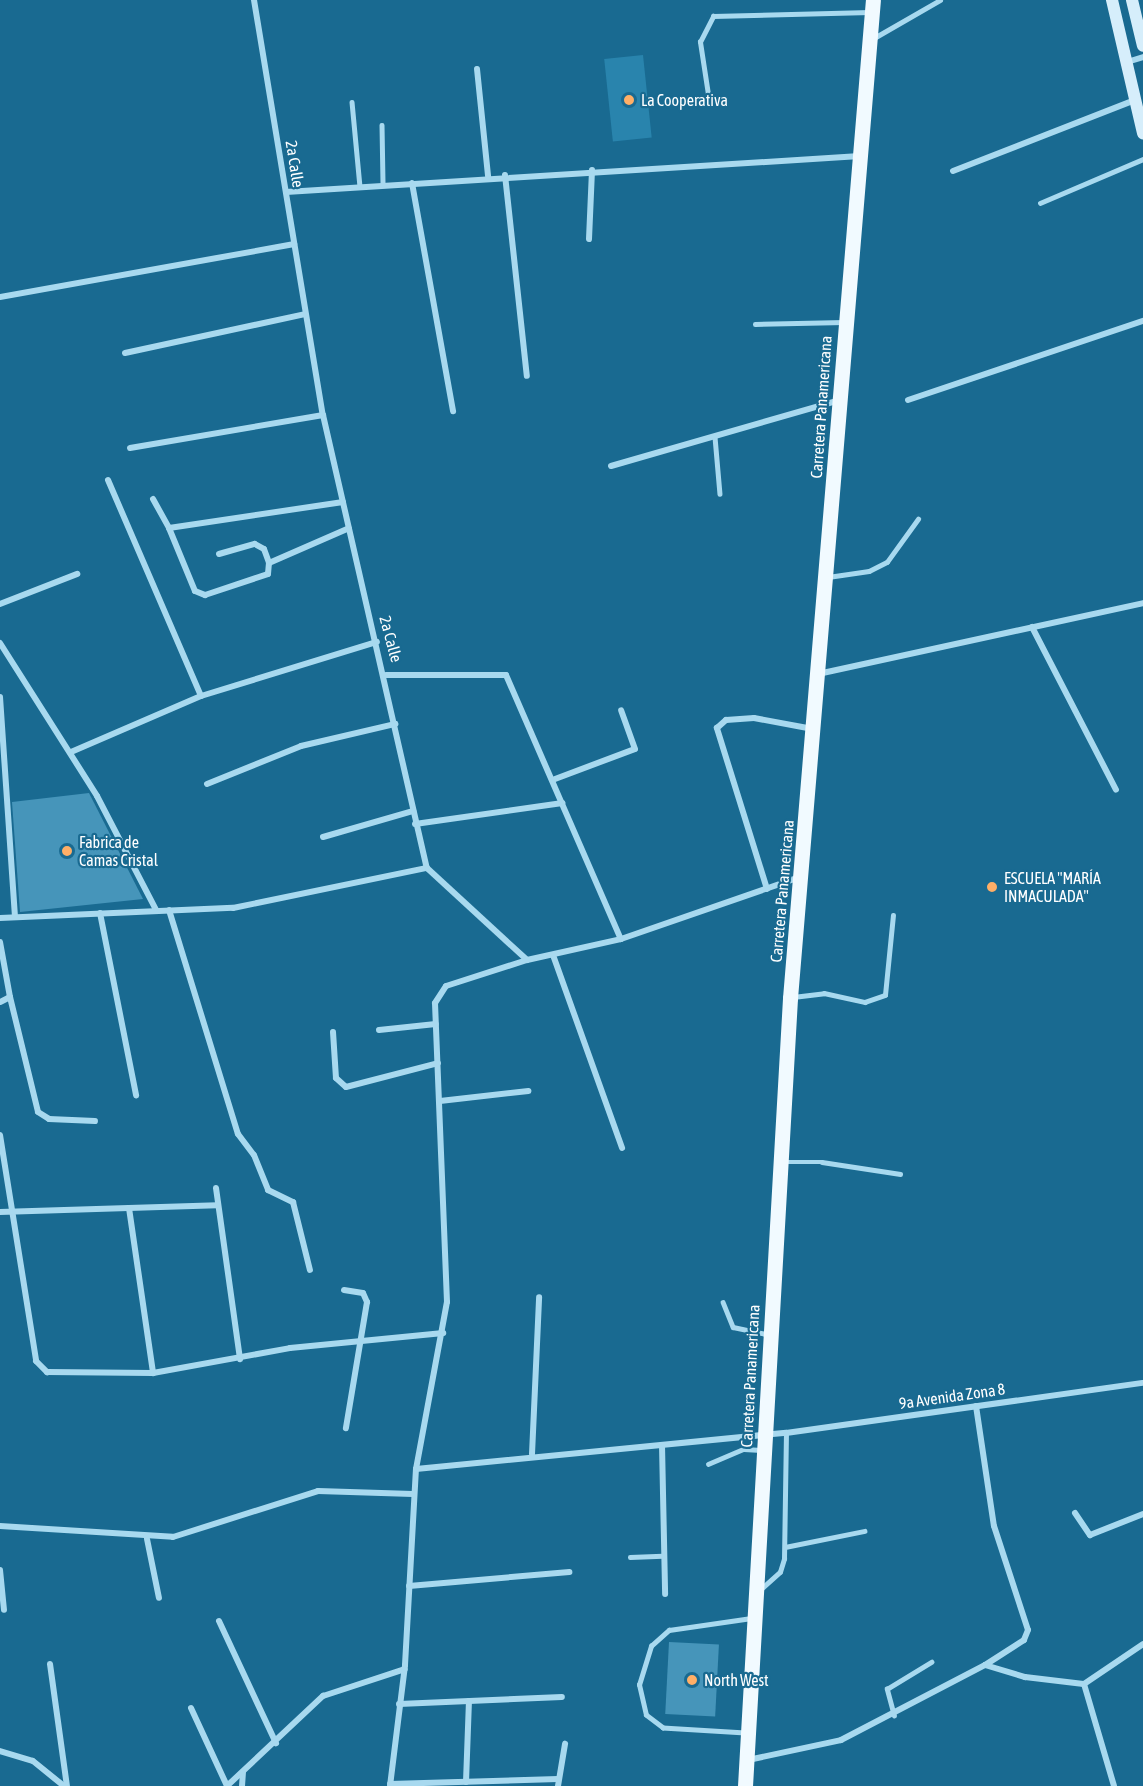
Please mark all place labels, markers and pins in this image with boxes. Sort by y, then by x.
place label: La Cooperativa [641,90,728,110]
marker: La Cooperativa [622,93,636,107]
place label: Fabrica de Camas Cristal [79,832,158,870]
marker: Fabrica de Camas Cristal [60,844,74,858]
place label: ESCUELA "MARÍA INMACULADA" [1004,868,1101,906]
marker: ESCUELA "MARÍA INMACULADA" [985,880,999,894]
place label: North West [704,1670,769,1690]
marker: North West [685,1673,699,1687]

